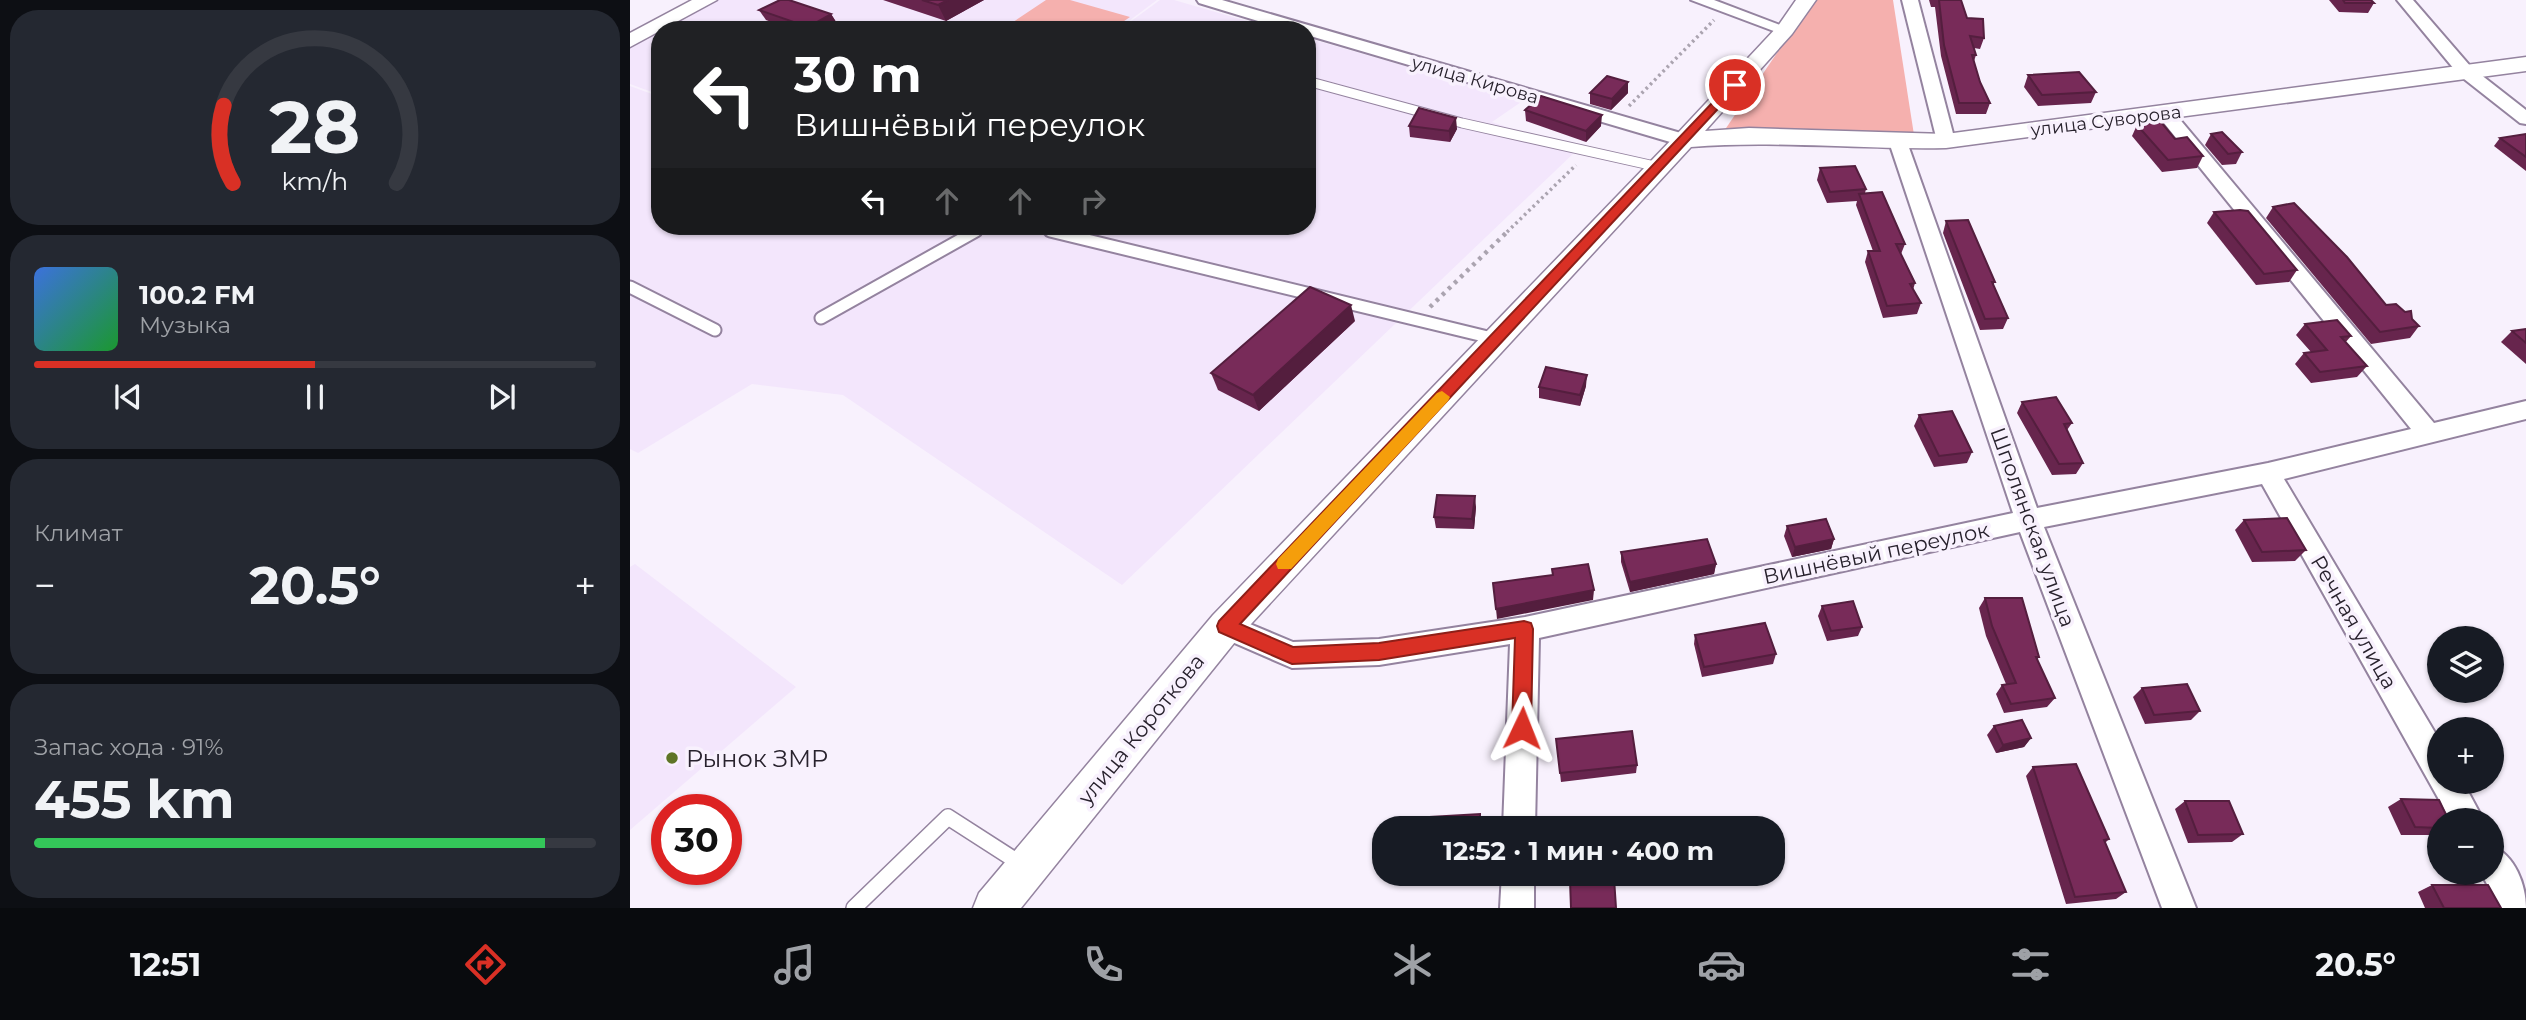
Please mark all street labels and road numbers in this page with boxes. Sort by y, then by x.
street label: улица Кирова [1408,51,1541,109]
street label: улица Суворова [2028,101,2183,141]
street label: Шполянская улица [1985,424,2081,630]
street label: Вишнёвый переулок [1761,517,1991,589]
street label: Речная улица [2306,551,2402,693]
street label: улица Короткова [1072,649,1209,810]

